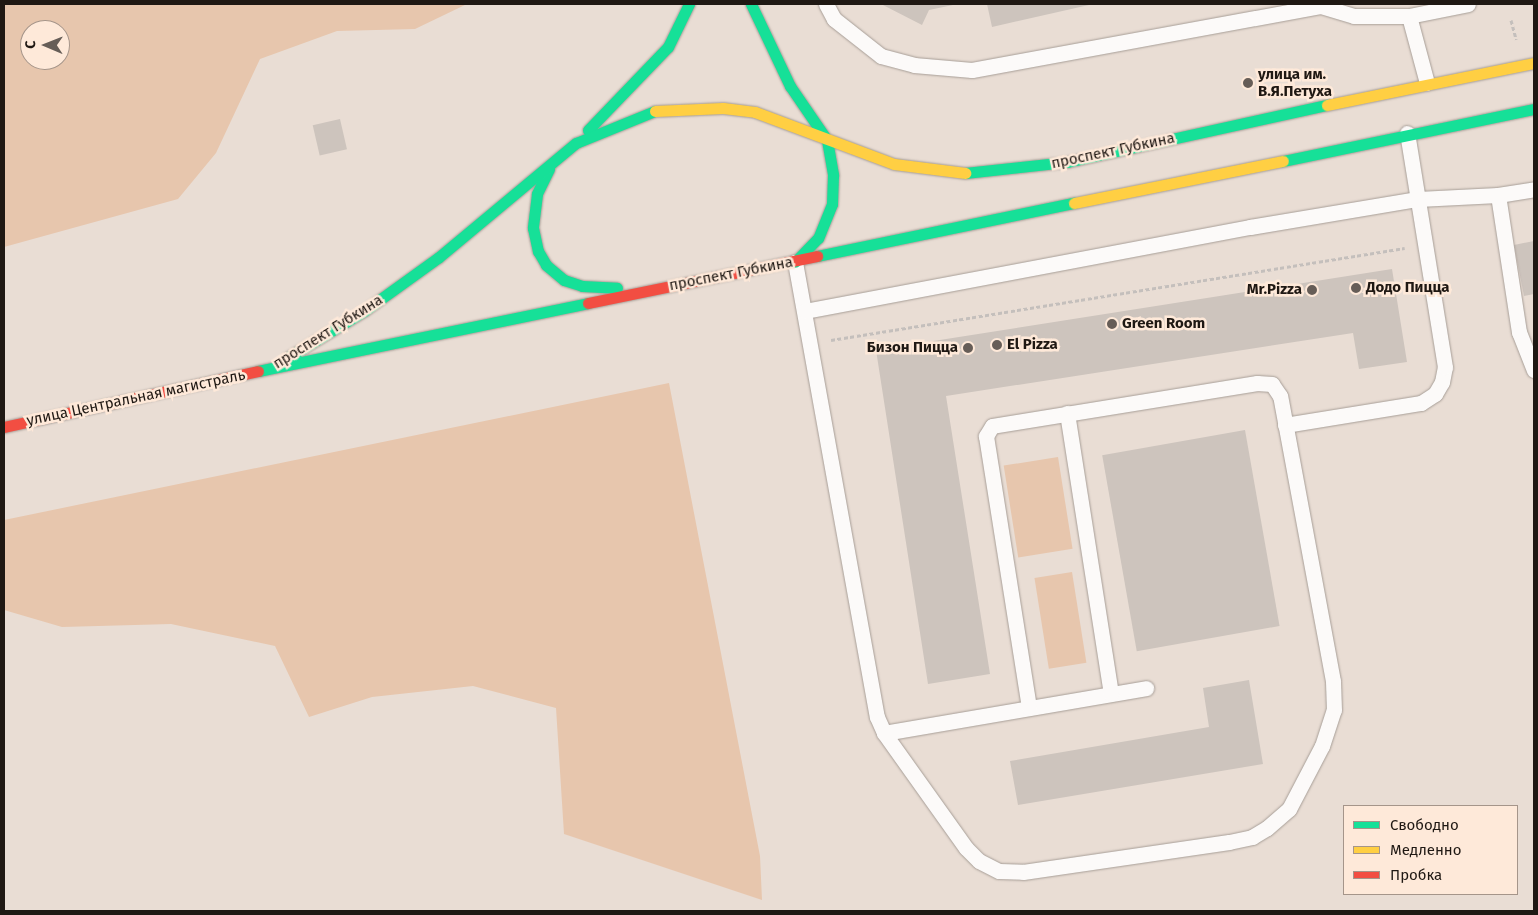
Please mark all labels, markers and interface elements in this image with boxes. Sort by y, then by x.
north arrow [20,20,70,70]
text: С [22,41,39,49]
place label: улица им. В.Я.Петуха [1258,65,1332,100]
marker: улица им. В.Я.Петуха [1242,77,1254,89]
street label: проспект Губкина [1050,129,1176,173]
street label: проспект Губкина [668,253,794,295]
place label: Додо Пицца [1366,279,1450,297]
place label: Mr.Pizza [1247,281,1302,299]
marker: Додо Пицца [1350,282,1362,294]
marker: Mr.Pizza [1306,284,1318,296]
street label: проспект Губкина [270,291,386,373]
place label: Green Room [1122,315,1205,333]
marker: Green Room [1106,318,1118,330]
place label: El Pizza [1007,336,1058,354]
place label: Бизон Пицца [867,339,958,357]
marker: El Pizza [991,339,1003,351]
marker: Бизон Пицца [962,342,974,354]
street label: улица Центральная магистраль [25,366,247,430]
legend [1343,805,1518,895]
text: Свободно [1390,816,1459,834]
text: Медленно [1390,841,1462,859]
text: Пробка [1390,866,1442,884]

